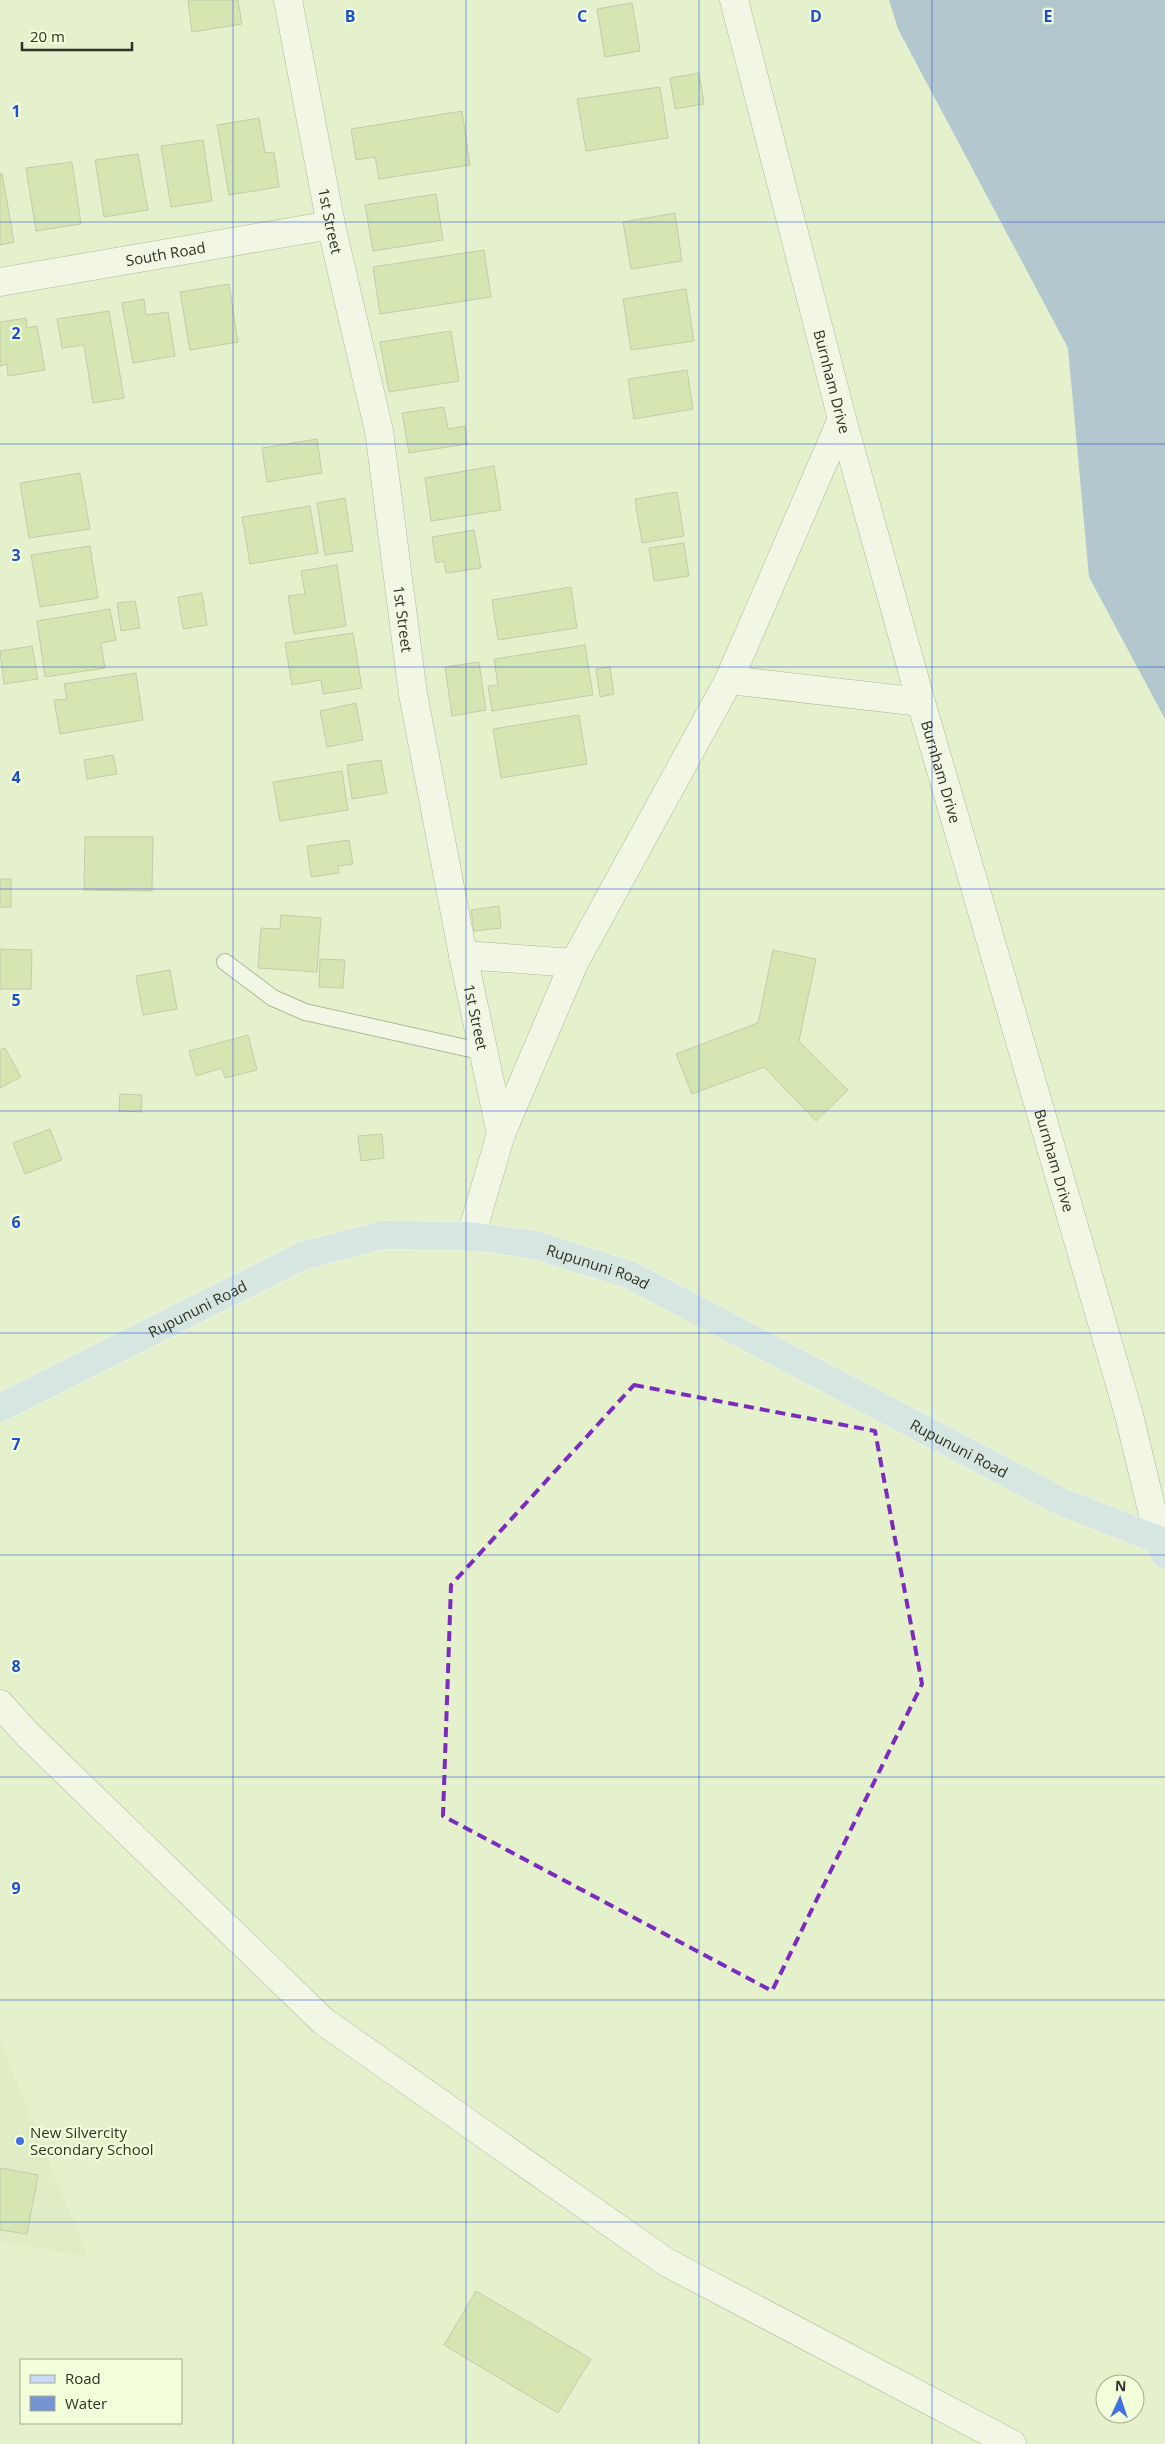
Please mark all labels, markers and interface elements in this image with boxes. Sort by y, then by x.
text: B [345,5,355,27]
text: C [577,5,587,27]
text: D [810,5,822,27]
text: E [1044,5,1053,27]
scale bar [22,20,132,52]
text: 20 m [30,26,65,46]
text: 1 [11,100,21,122]
street label: 1st Street [314,186,347,256]
street label: South Road [124,237,207,270]
text: 2 [11,322,21,344]
street label: Burnham Drive [809,328,856,436]
text: 3 [11,544,21,566]
street label: 1st Street [389,584,417,653]
street label: Burnham Drive [917,718,966,825]
text: 4 [11,766,21,788]
street label: 1st Street [459,982,493,1052]
text: 5 [11,989,21,1011]
street label: Burnham Drive [1030,1107,1079,1214]
text: 6 [11,1211,21,1233]
street label: Rupununi Road [544,1239,653,1294]
street label: Rupununi Road [145,1275,250,1342]
street label: Rupununi Road [907,1414,1012,1482]
text: 7 [11,1433,21,1455]
text: 8 [11,1655,21,1677]
text: 9 [11,1877,21,1899]
place label: New Silvercity Secondary School [30,2122,154,2159]
marker: New Silvercity Secondary School [14,2135,26,2147]
legend [20,2359,182,2424]
text: Road [65,2368,101,2388]
north arrow [1095,2374,1145,2424]
text: N [1115,2376,1127,2395]
text: Water [65,2393,107,2413]

